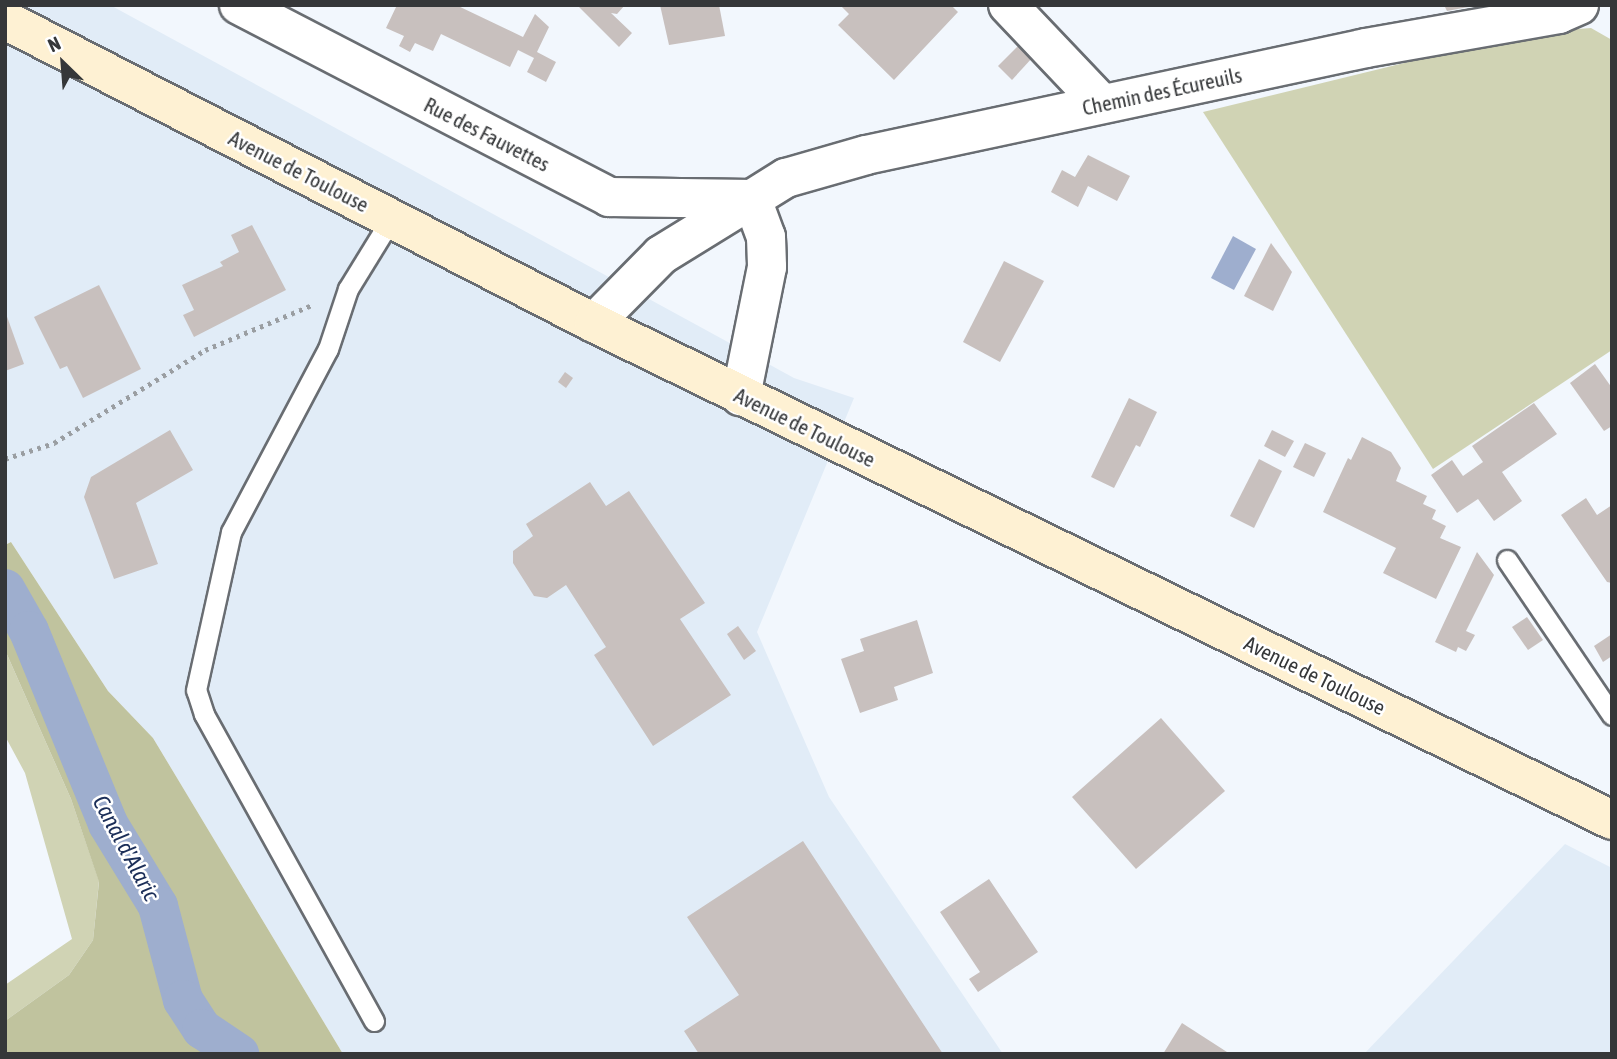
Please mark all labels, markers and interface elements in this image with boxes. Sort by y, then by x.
north arrow [28,28,98,98]
text: N [44,32,64,56]
street label: Chemin des Écureuils [1080,62,1244,120]
street label: Rue des Fauvettes [420,92,554,176]
street label: Avenue de Toulouse [225,125,373,217]
street label: Avenue de Toulouse [730,382,880,472]
street label: Avenue de Toulouse [1240,630,1390,720]
water label: Canal d'Alaric [87,791,165,905]

